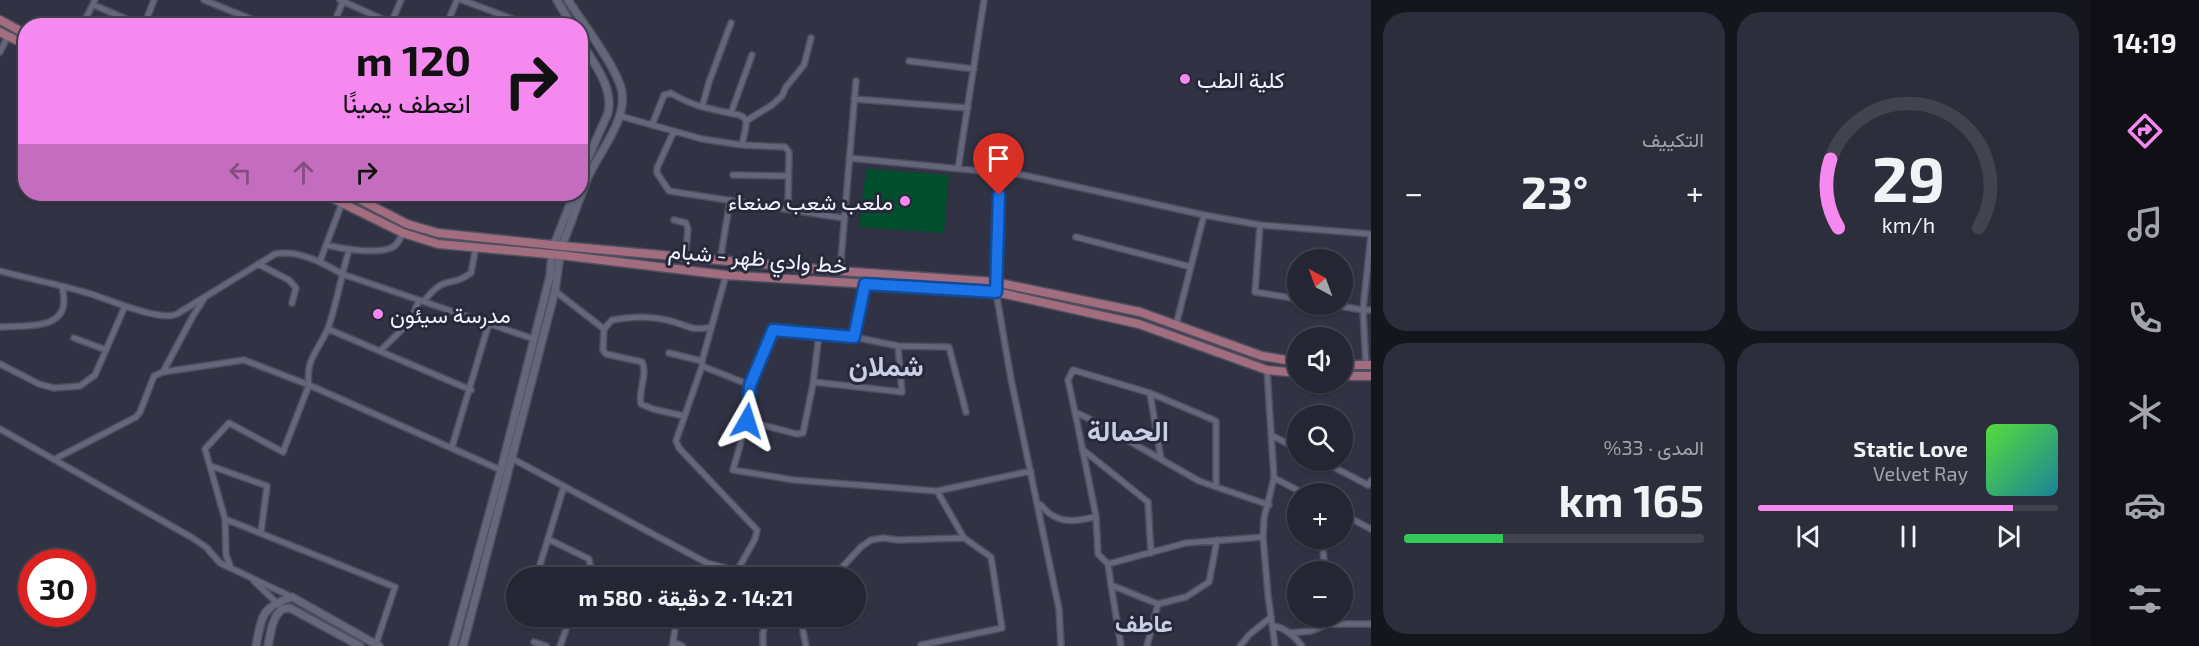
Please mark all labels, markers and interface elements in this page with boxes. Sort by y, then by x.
text: 14:19 [2113,26,2177,58]
text: 120 m [356,34,471,84]
icon: right [492,42,570,120]
place label: كلية الطب [1197,66,1285,93]
marker: كلية الطب [1178,72,1192,86]
text: انعطف يمينًا [342,86,471,118]
icon: directions [2124,110,2166,152]
text: التكييف [1642,127,1704,151]
pin [973,133,1024,195]
text: 29 [1871,140,1945,215]
icon: arrive [982,142,1015,175]
icon: left [224,156,257,189]
icon: ahead [287,156,320,189]
icon: right [350,156,383,189]
text: 23° [1521,164,1588,218]
text: − [1404,172,1423,212]
text: + [1686,172,1704,212]
place label: ملعب شعب صنعاء [728,188,893,215]
marker: ملعب شعب صنعاء [898,194,912,208]
icon: music [2124,203,2166,245]
text: km/h [1881,213,1935,238]
street label: خط وادي ظهر - شبام [667,236,849,285]
north arrow [1287,249,1353,315]
map controls [1287,249,1353,627]
icon: phone [2124,297,2166,339]
place label: مدرسة سيئون [390,301,511,329]
marker: مدرسة سيئون [371,307,385,321]
button: sound [1287,327,1353,393]
district label: شملان [848,348,924,382]
position arrow [715,389,779,453]
icon: climate [2124,391,2166,433]
button: search [1287,405,1353,471]
district label: الحمالة [1087,413,1169,447]
text: المدى · 33% [1604,435,1704,459]
text: Static Love [1853,435,1968,461]
text: Velvet Ray [1873,461,1968,485]
text: 165 km [1559,472,1704,526]
button: + [1287,483,1353,549]
icon: car [2124,484,2166,526]
icon: previous [1792,520,1825,553]
icon: pause [1892,520,1925,553]
icon: next [1992,520,2025,553]
speed limit sign: 30 [18,549,96,627]
button: − [1287,561,1353,627]
icon: filters [2124,578,2166,620]
text: 14:21 · 2 دقيقة · 580 m [579,584,793,610]
district label: عاطف [1115,608,1173,637]

